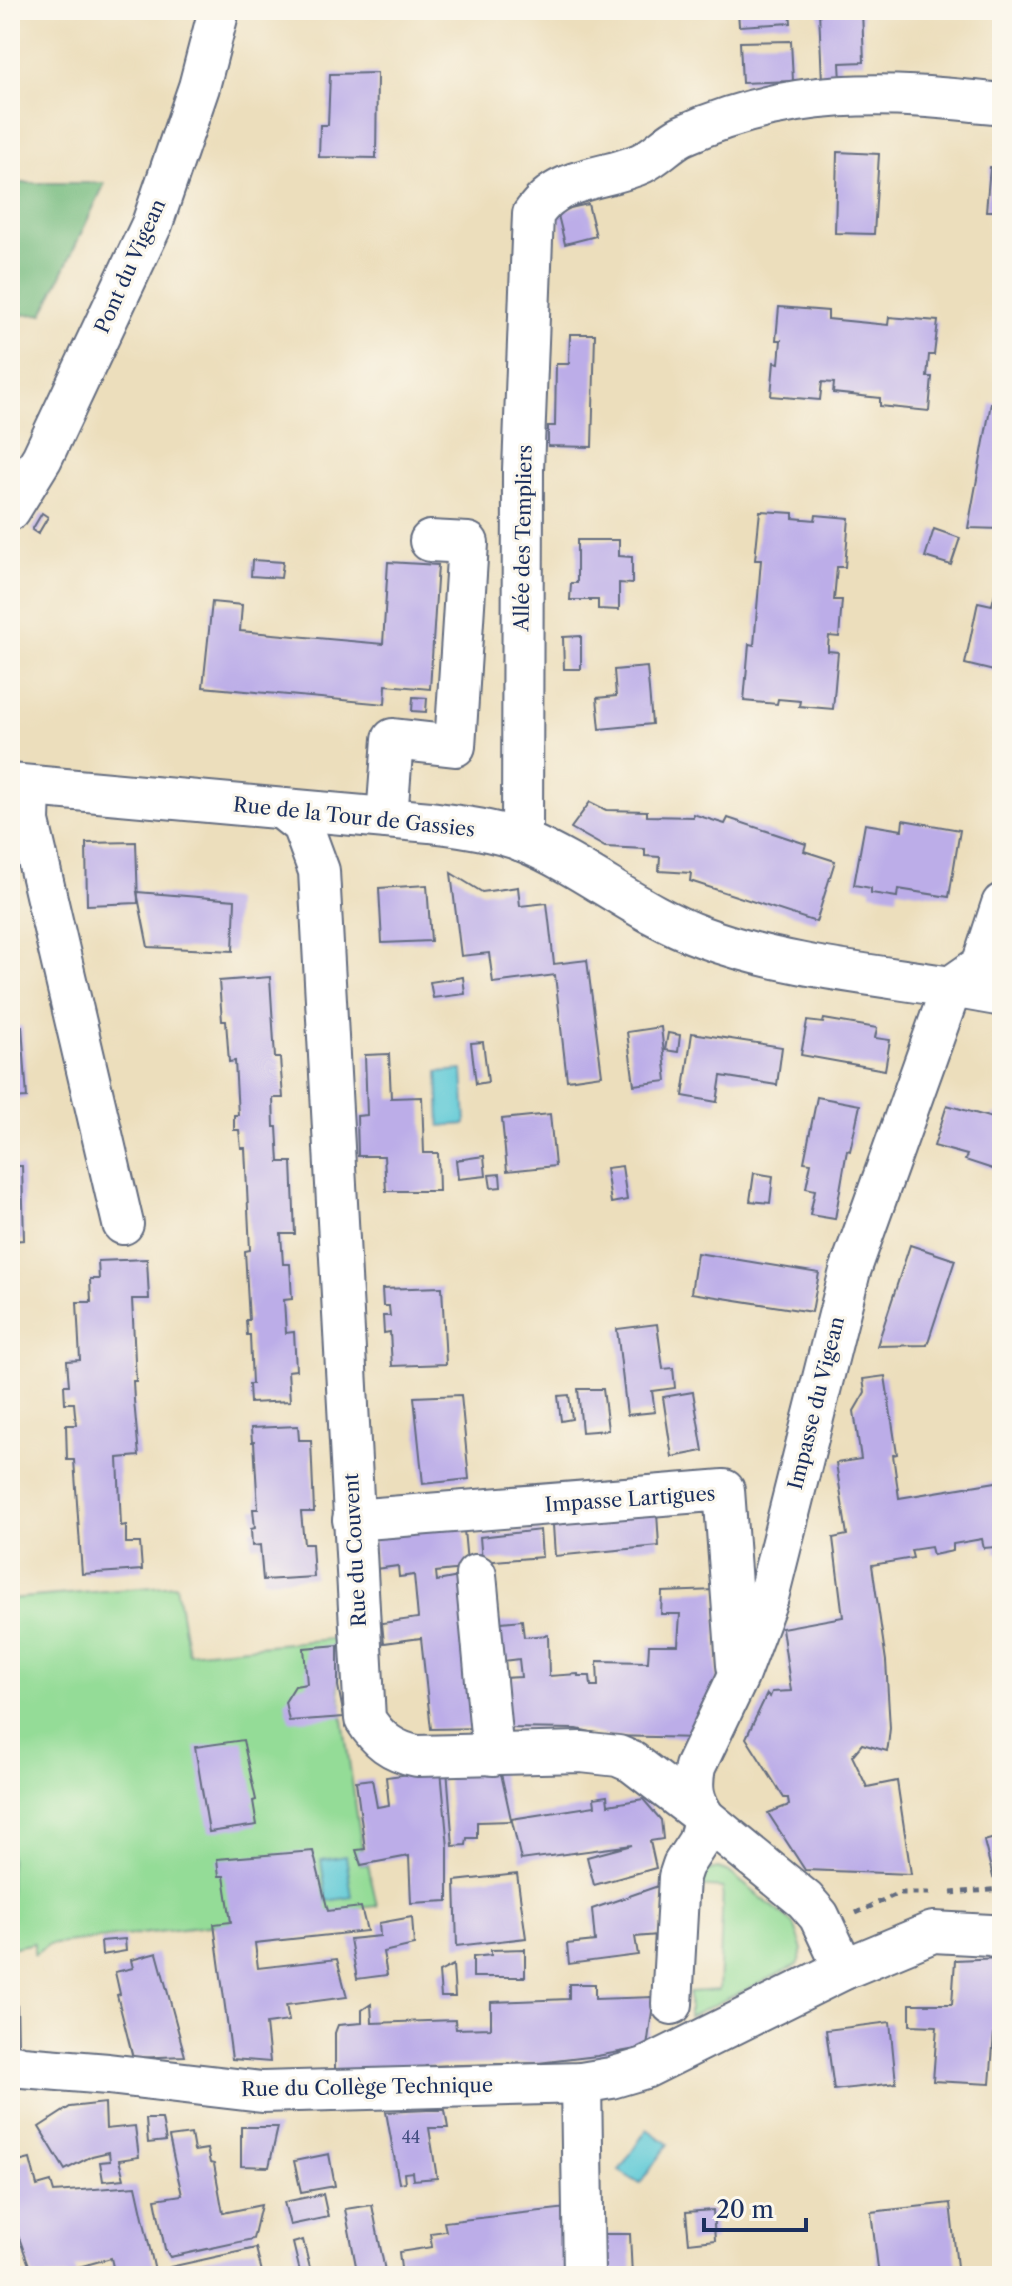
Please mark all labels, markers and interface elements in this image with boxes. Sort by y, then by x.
street label: Pont du Vigean [90,195,170,337]
street label: Allée des Templiers [509,444,537,633]
street label: Rue de la Tour de Gassies [232,792,476,842]
street label: Impasse du Vigean [783,1314,849,1492]
street label: Rue du Couvent [339,1472,371,1628]
street label: Impasse Lartigues [544,1481,716,1517]
street label: Rue du Collège Technique [241,2073,493,2101]
house number: 44 [402,2127,420,2147]
scale bar [704,2182,806,2232]
text: 20 m [716,2195,774,2224]

